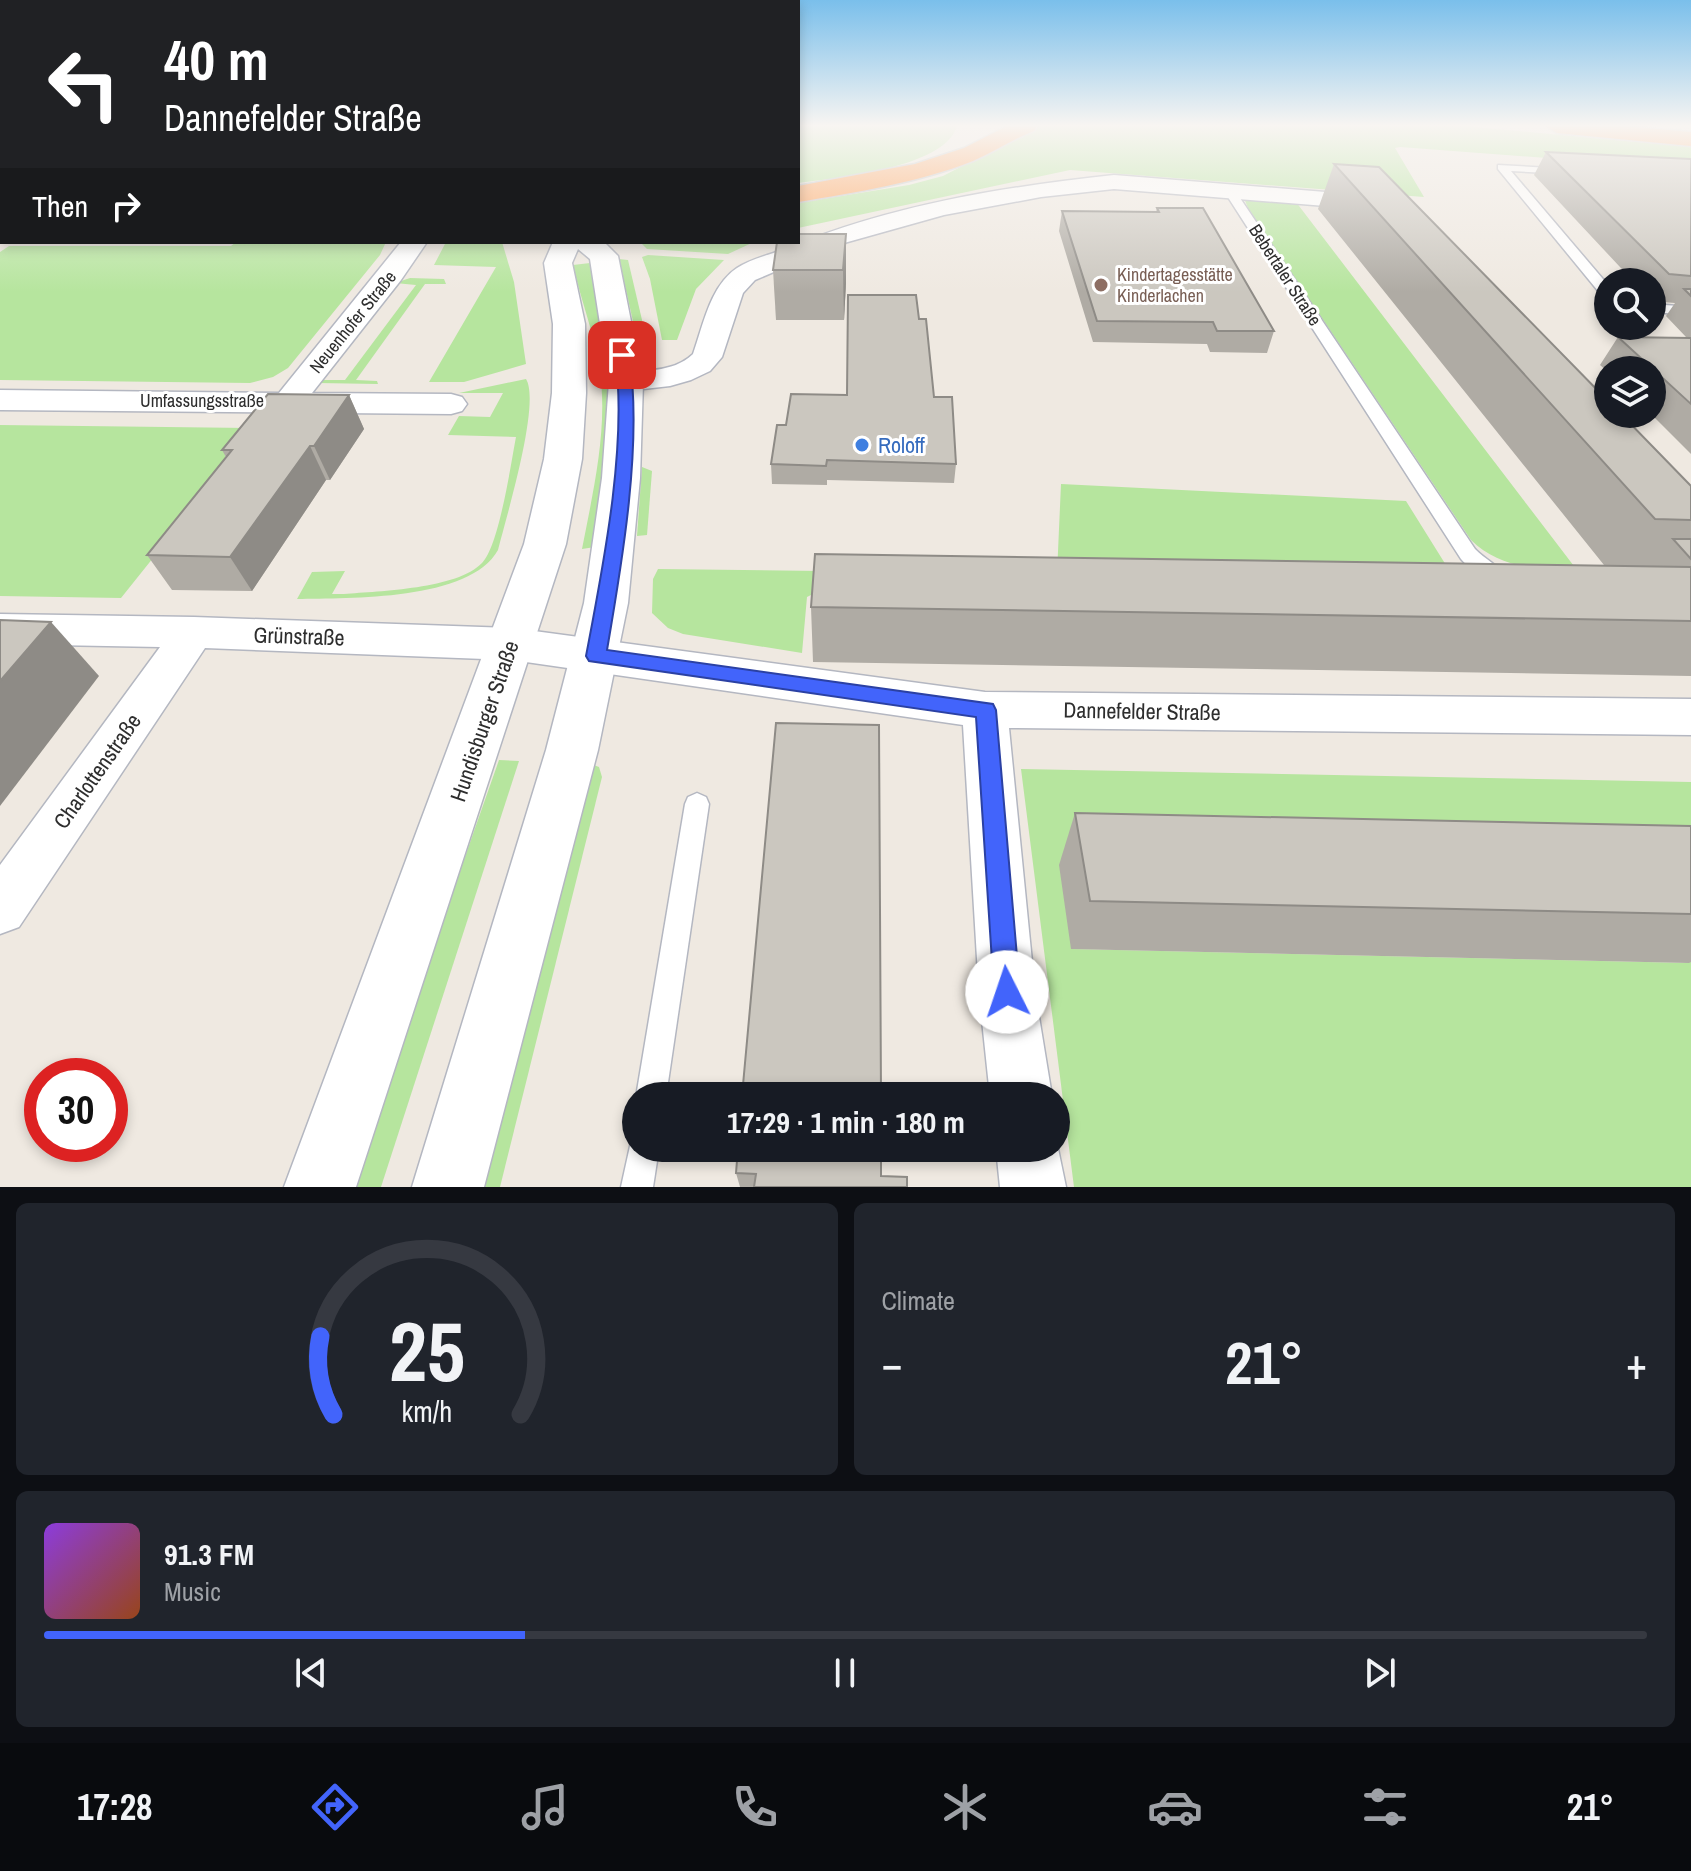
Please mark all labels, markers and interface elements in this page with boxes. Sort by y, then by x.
text: 40 m [164,22,269,97]
icon: left [32,32,136,136]
text: Dannefelder Straße [164,94,422,142]
icon: right [104,184,148,228]
text: Then [32,186,88,226]
street label: Bebertaler Straße [1243,219,1328,330]
place label: Kindertagesstätte Kinderlachen [1117,262,1233,308]
street label: Neuenhofer Straße [303,265,402,378]
map controls [1594,268,1666,428]
button: search [1594,268,1666,340]
marker: Kindertagesstätte Kinderlachen [1092,276,1110,294]
pin [588,321,656,389]
icon: arrive [600,333,644,377]
button: layers [1594,356,1666,428]
street label: Umfassungsstraße [140,388,264,413]
place label: Roloff [878,430,925,460]
marker: Roloff [853,436,871,454]
street label: Grünstraße [253,619,345,653]
street label: Hundisburger Straße [442,636,526,806]
street label: Dannefelder Straße [1063,695,1221,727]
street label: Charlottenstraße [46,707,148,835]
position arrow [965,950,1049,1034]
speed limit sign: 30 [24,1058,128,1162]
text: 17:29 · 1 min · 180 m [727,1102,965,1142]
text: Climate [882,1283,955,1318]
text: 25 [389,1295,465,1407]
text: 21° [1225,1322,1304,1403]
text: − [882,1333,903,1393]
text: + [1626,1333,1647,1393]
text: km/h [401,1392,452,1431]
text: 91.3 FM [164,1534,254,1574]
text: Music [164,1574,221,1609]
icon: previous [289,1651,333,1695]
icon: pause [823,1651,867,1695]
icon: next [1358,1651,1402,1695]
icon: directions [307,1779,363,1835]
icon: music [517,1779,573,1835]
icon: phone [727,1779,783,1835]
icon: climate [937,1779,993,1835]
icon: car [1147,1779,1203,1835]
icon: filters [1357,1779,1413,1835]
text: 17:28 [77,1783,153,1831]
text: 21° [1567,1783,1614,1831]

